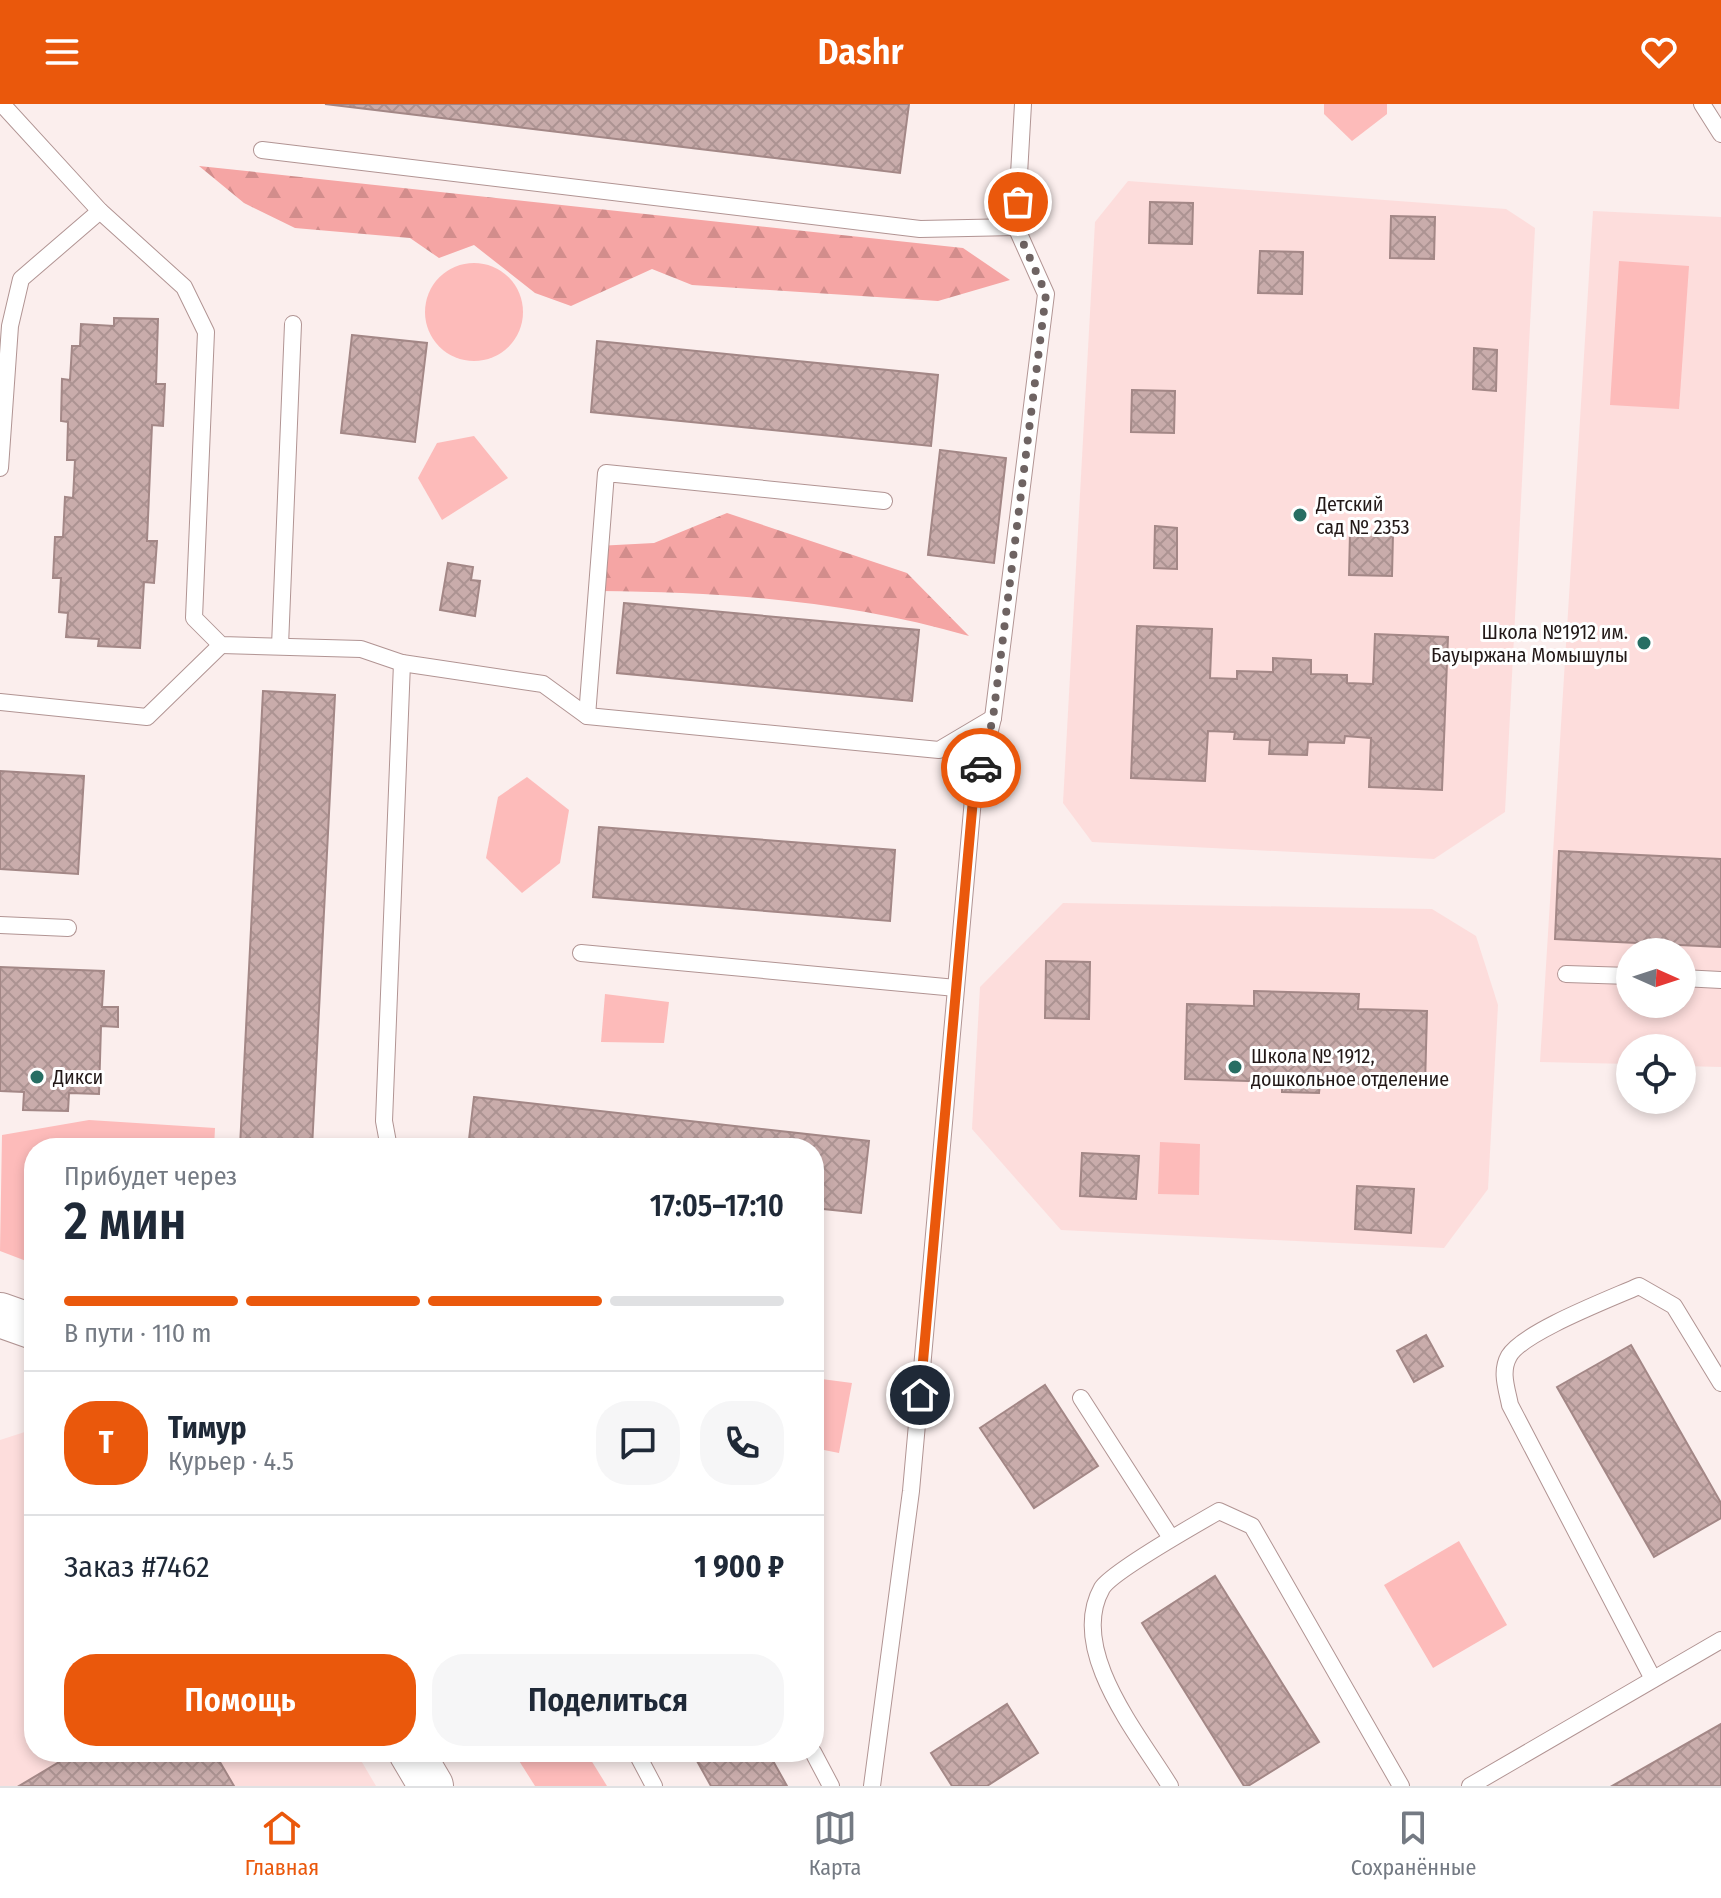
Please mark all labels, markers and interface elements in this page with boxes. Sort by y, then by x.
icon: menu [40,30,84,74]
text: Dashr [817,30,904,74]
icon: heart [1637,30,1681,74]
pin [984,168,1052,236]
icon: bag [996,180,1040,224]
place label: Детский сад № 2353 [1315,492,1410,539]
marker: Детский сад № 2353 [1291,506,1309,524]
place label: Школа №1912 им. Бауыржана Момышулы [1431,620,1628,667]
marker: Школа №1912 им. Бауыржана Момышулы [1635,634,1653,652]
courier [941,728,1021,808]
icon: car [959,746,1003,790]
north arrow [1616,938,1696,1018]
map controls [1616,938,1696,1114]
button: locate [1616,1034,1696,1114]
place label: Школа № 1912, дошкольное отделение [1251,1044,1449,1091]
marker: Школа № 1912, дошкольное отделение [1226,1058,1244,1076]
place label: Дикси [52,1065,103,1089]
marker: Дикси [28,1068,46,1086]
text: Прибудет через [64,1161,237,1192]
text: 17:05–17:10 [650,1188,784,1224]
text: 2 мин [64,1190,187,1253]
text: В пути · 110 m [64,1318,212,1349]
pin [886,1361,954,1429]
icon: home [898,1373,942,1417]
button: chat [596,1401,680,1485]
button: phone [700,1401,784,1485]
text: Тимур [168,1410,247,1446]
text: Т [99,1425,113,1461]
text: Курьер · 4.5 [168,1446,294,1477]
text: Заказ #7462 [64,1549,209,1585]
text: 1 900 ₽ [694,1549,784,1585]
button: Помощь [64,1654,416,1746]
button: Поделиться [432,1654,784,1746]
tab: Главная [245,1806,319,1881]
tab: Карта [809,1806,861,1881]
tab: Сохранённые [1351,1806,1476,1881]

